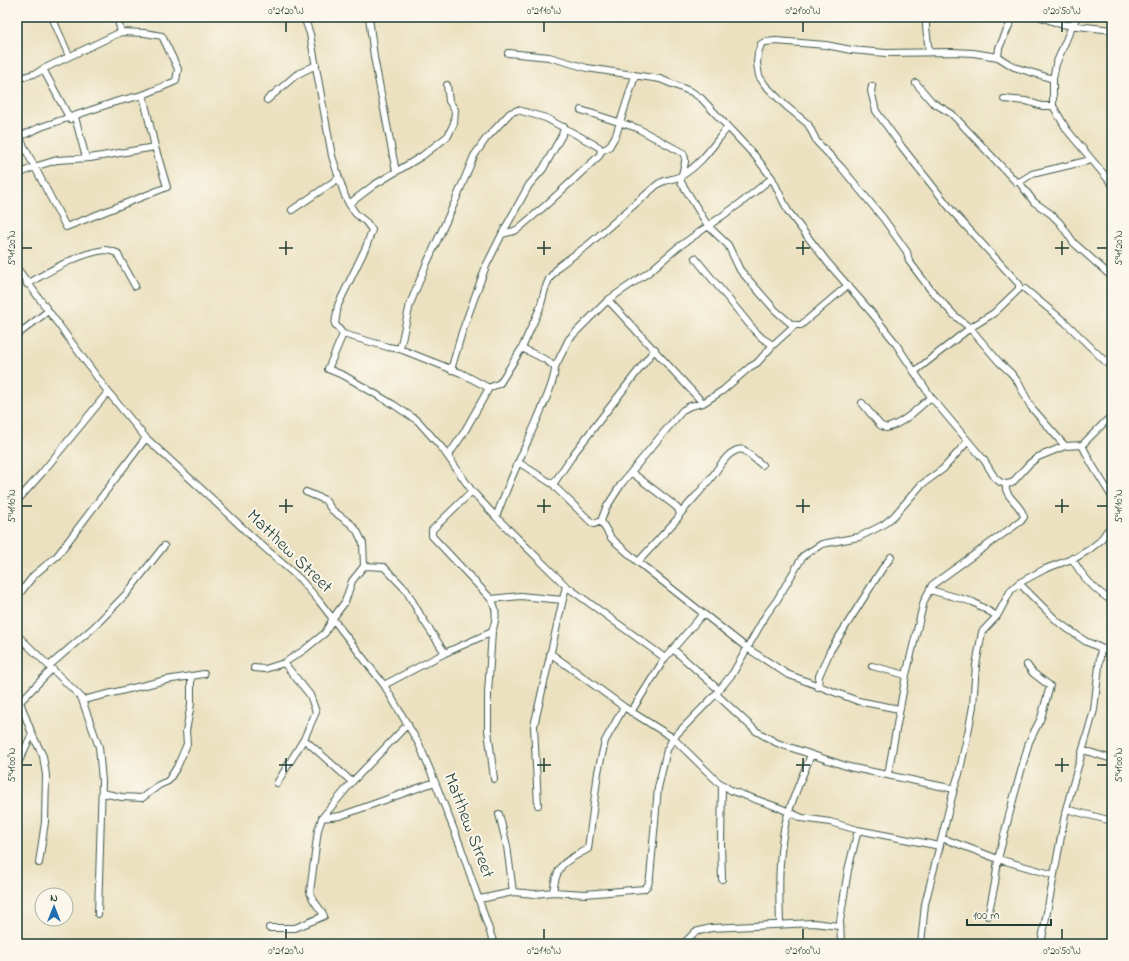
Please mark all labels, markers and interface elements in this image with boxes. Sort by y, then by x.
text: 0°21'20"W [268,4,304,19]
text: 0°21'10"W [527,4,561,19]
text: 0°21'00"W [786,4,821,19]
text: 0°20'50"W [1043,4,1081,19]
text: 5°41'20"N [5,230,20,266]
text: 5°41'20"N [1112,230,1127,266]
text: 5°41'10"N [5,489,20,523]
text: 5°41'10"N [1112,489,1127,523]
street label: Matthew Street [240,504,338,600]
text: 5°41'00"N [5,748,20,782]
text: 5°41'00"N [1112,748,1127,782]
street label: Matthew Street [436,770,500,882]
north arrow [34,887,74,927]
text: N [50,890,58,906]
scale bar [967,901,1051,927]
text: 100 m [973,907,1000,925]
text: 0°21'20"W [268,944,304,959]
text: 0°21'10"W [527,944,561,959]
text: 0°21'00"W [786,944,821,959]
text: 0°20'50"W [1043,944,1081,959]

